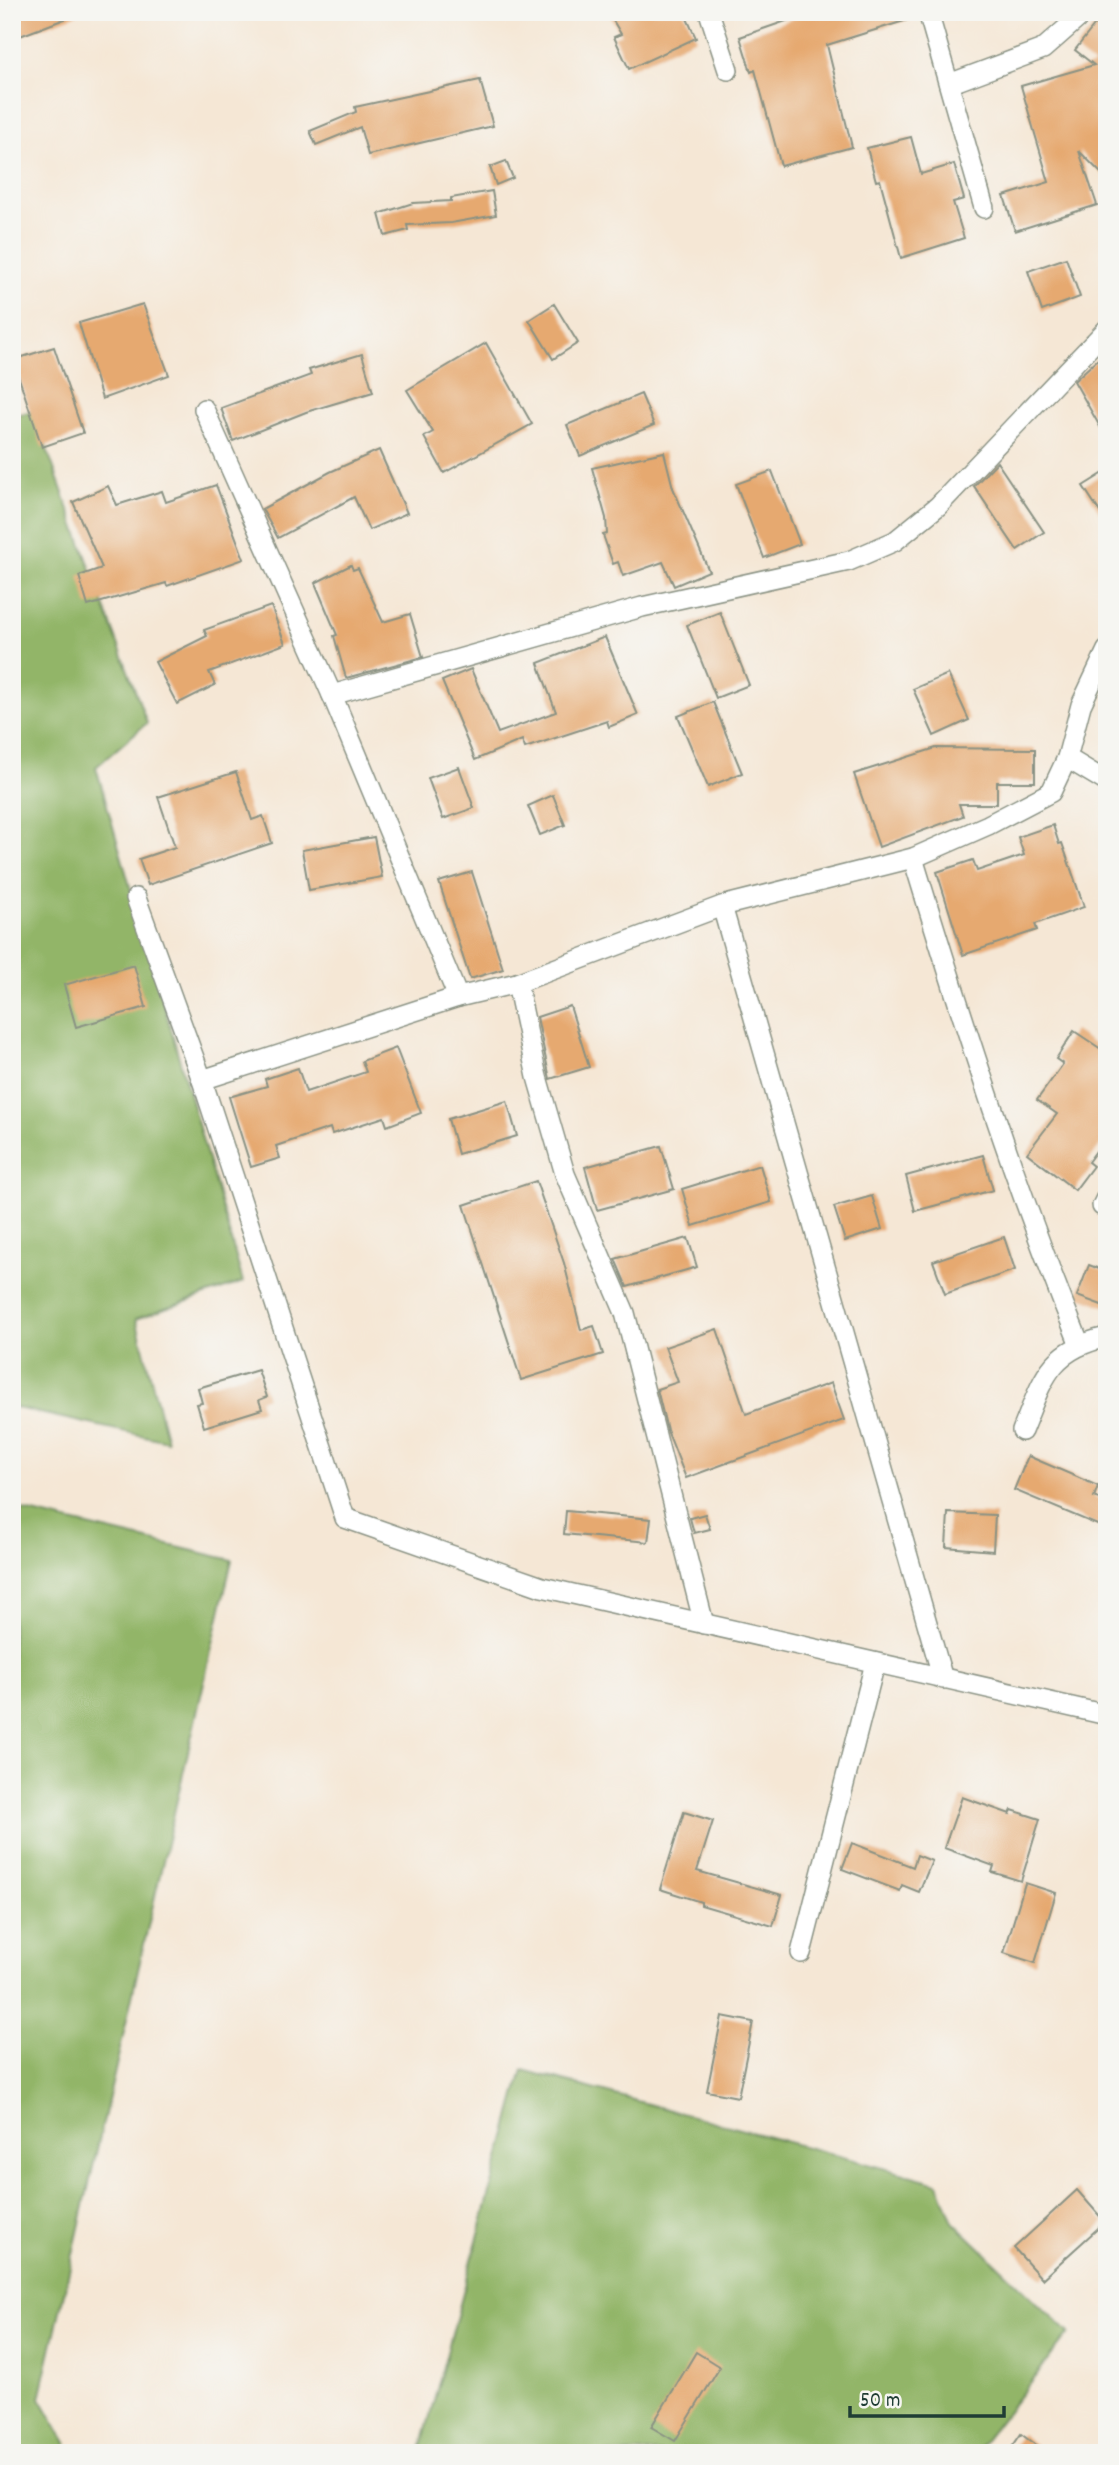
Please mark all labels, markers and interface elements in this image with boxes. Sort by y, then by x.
scale bar [850,2374,1004,2418]
text: 50 m [860,2387,900,2417]

